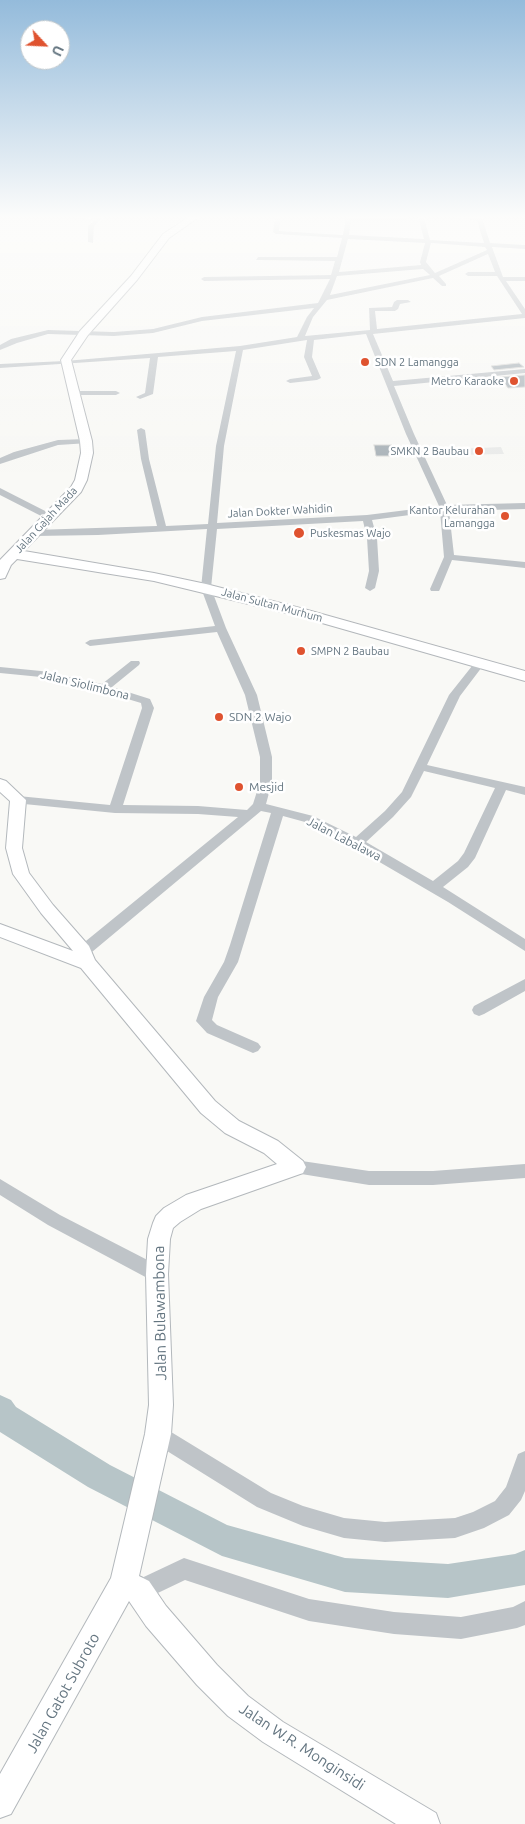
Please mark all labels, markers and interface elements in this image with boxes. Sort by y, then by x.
north arrow [20,20,70,70]
text: U [48,43,67,59]
place label: SDN 2 Lamangga [375,355,459,369]
marker: SDN 2 Lamangga [359,356,371,368]
place label: Metro Karaoke [431,374,504,388]
marker: Metro Karaoke [508,375,520,387]
place label: SMKN 2 Baubau [391,444,469,458]
marker: SMKN 2 Baubau [473,445,485,457]
street label: Jalan Gajah Mada [12,484,80,556]
street label: Jalan Dokter Wahidin [227,502,333,520]
place label: Kantor Kelurahan Lamangga [409,503,495,529]
marker: Kantor Kelurahan Lamangga [499,510,511,522]
marker: Puskesmas Wajo [292,526,306,540]
place label: Puskesmas Wajo [310,526,391,540]
street label: Jalan Sultan Murhum [220,585,324,625]
place label: SMPN 2 Baubau [311,644,389,658]
marker: SMPN 2 Baubau [295,645,307,657]
street label: Jalan Siolimbona [39,667,131,703]
place label: SDN 2 Wajo [229,710,292,724]
marker: SDN 2 Wajo [213,711,225,723]
place label: Mesjid [249,780,284,794]
marker: Mesjid [233,781,245,793]
street label: Jalan Labalawa [305,814,383,864]
street label: Jalan Bulawambona [150,1246,170,1380]
street label: Jalan Gatot Subroto [22,1630,104,1756]
street label: Jalan W.R. Monginsidi [236,1700,368,1794]

